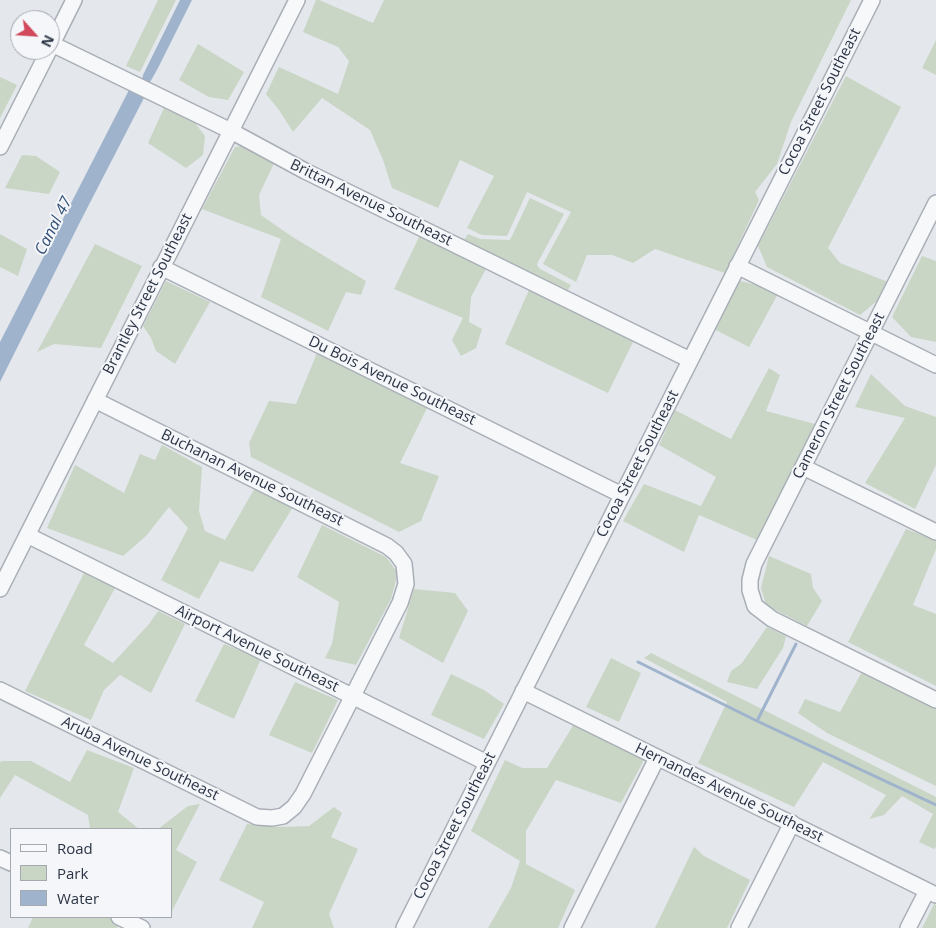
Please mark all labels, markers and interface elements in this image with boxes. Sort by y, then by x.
north arrow [10,10,60,60]
street label: Cocoa Street Southeast [775,25,865,179]
text: N [37,32,59,51]
street label: Brittan Avenue Southeast [287,156,455,250]
water label: Canal 47 [31,194,77,258]
street label: Brantley Street Southeast [99,210,197,378]
street label: Cameron Street Southeast [789,310,889,482]
street label: Du Bois Avenue Southeast [305,333,479,429]
street label: Cocoa Street Southeast [593,387,683,541]
street label: Buchanan Avenue Southeast [158,426,346,530]
street label: Airport Avenue Southeast [172,602,342,696]
street label: Aruba Avenue Southeast [58,713,222,805]
street label: Hernandes Avenue Southeast [632,739,826,847]
street label: Cocoa Street Southeast [410,749,500,903]
legend [10,828,172,918]
text: Road [57,838,93,858]
text: Park [57,863,88,883]
text: Water [57,888,99,908]

